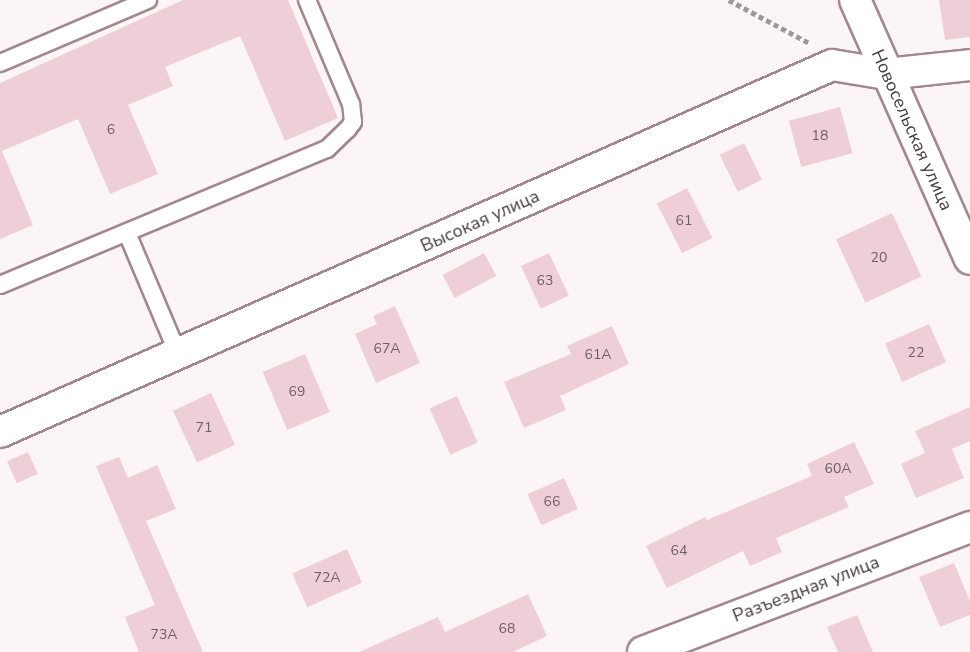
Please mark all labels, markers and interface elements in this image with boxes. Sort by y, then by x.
street label: Новосельская улица [867,46,957,214]
house number: 6 [107,122,115,138]
house number: 18 [812,128,828,144]
street label: Высокая улица [417,185,543,257]
house number: 61 [676,213,692,229]
house number: 20 [871,250,887,266]
house number: 63 [537,273,553,289]
house number: 67А [373,341,401,357]
house number: 22 [908,345,924,361]
house number: 61А [584,347,612,363]
house number: 69 [289,384,305,400]
house number: 71 [196,420,212,436]
house number: 60А [824,461,852,477]
house number: 66 [544,494,560,510]
house number: 64 [671,543,687,559]
street label: Разъездная улица [730,551,882,627]
house number: 72А [313,570,341,586]
house number: 68 [499,621,515,637]
house number: 73А [150,627,178,643]

